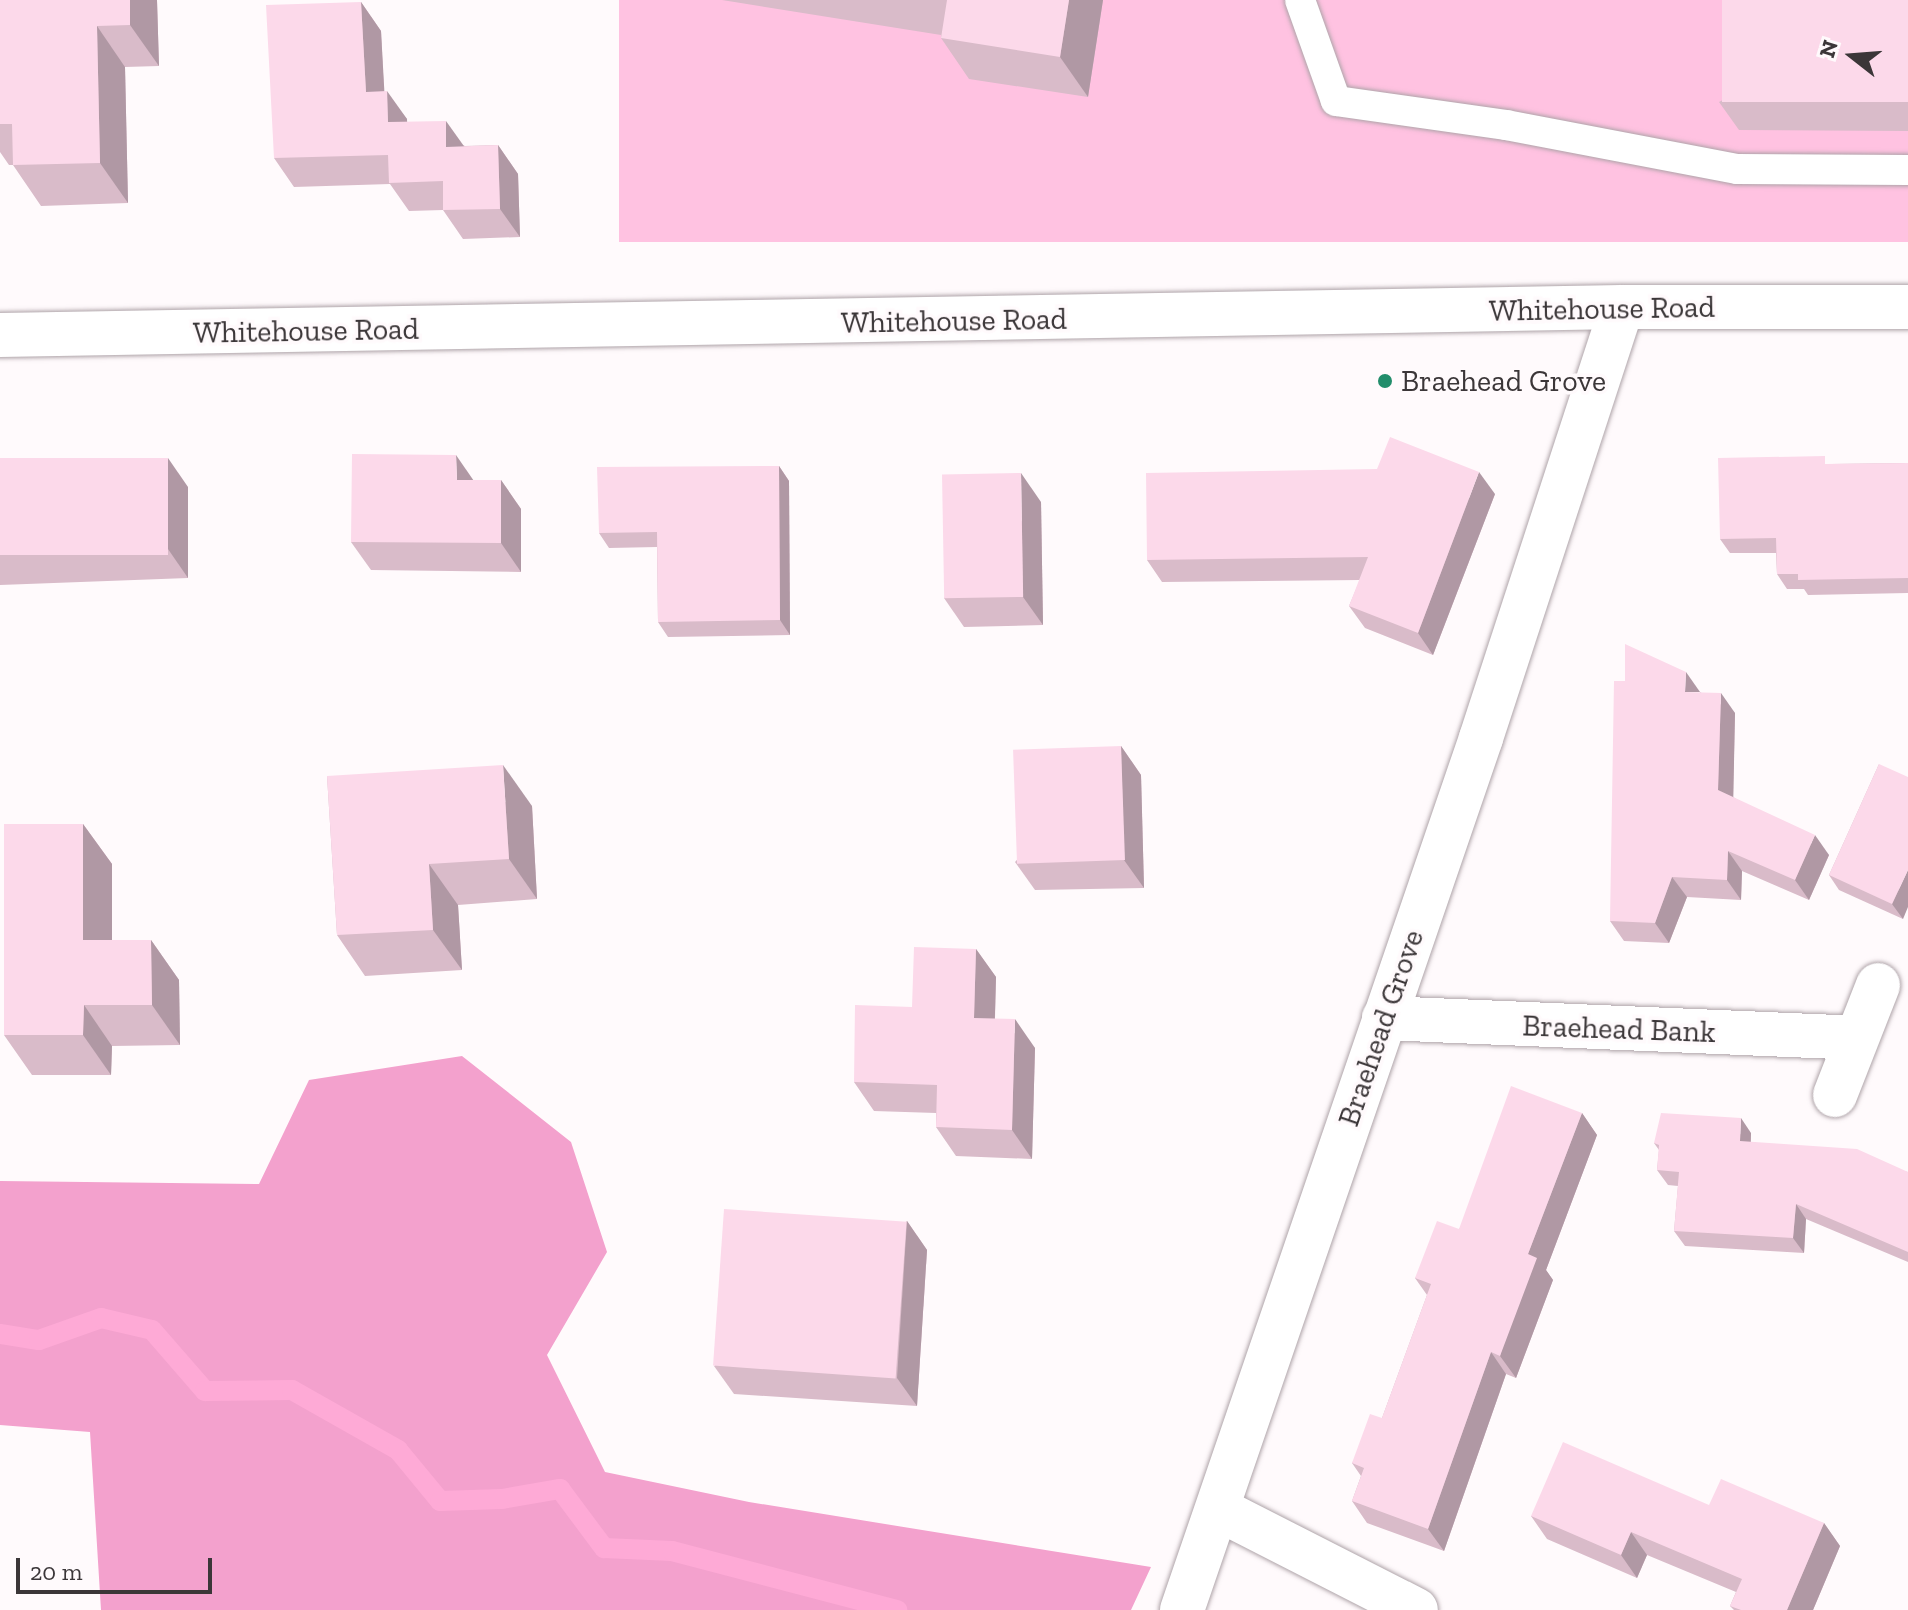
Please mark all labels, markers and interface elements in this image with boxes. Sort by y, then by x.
north arrow [1812,16,1892,96]
text: N [1813,37,1844,61]
street label: Whitehouse Road [1489,289,1715,329]
street label: Whitehouse Road [841,301,1067,341]
street label: Whitehouse Road [193,311,419,351]
place label: Braehead Grove [1401,363,1606,399]
marker: Braehead Grove [1376,372,1394,390]
street label: Braehead Grove [1331,925,1431,1131]
street label: Braehead Bank [1522,1008,1716,1050]
scale bar [20,1542,216,1592]
text: 20 m [30,1557,82,1586]

